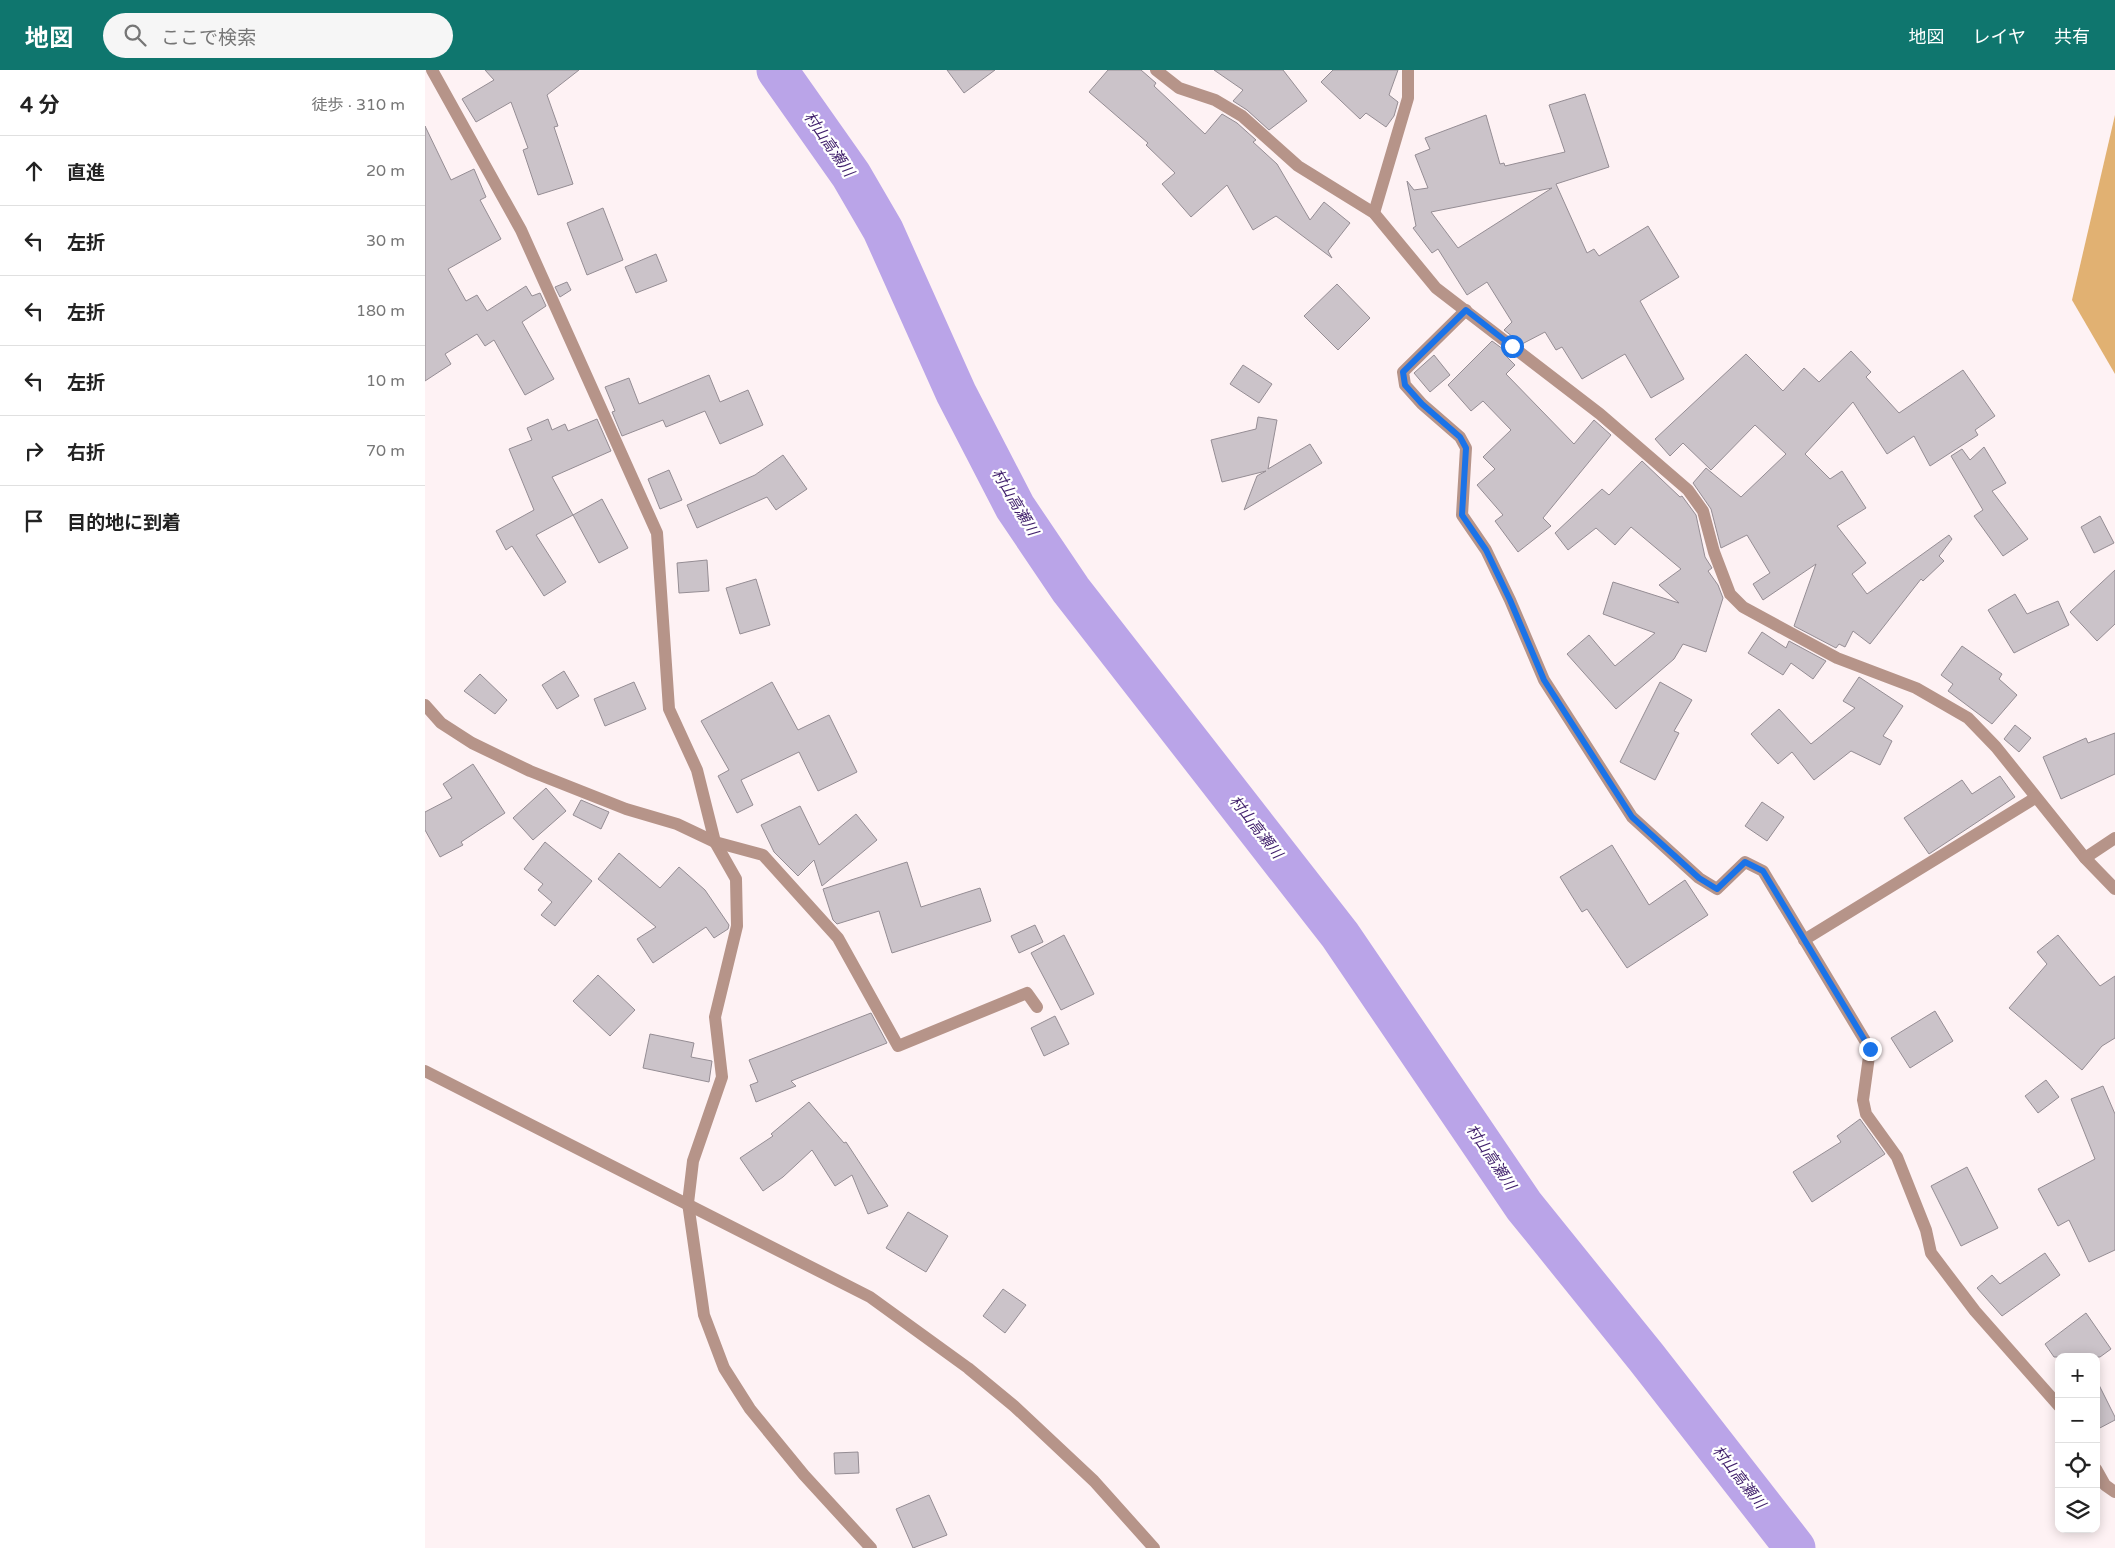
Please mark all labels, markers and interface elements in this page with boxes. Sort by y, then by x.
search box [103,13,453,58]
icon: search [121,21,149,49]
text: 地図 [25,24,73,53]
text: 地図 [1909,26,1945,48]
text: レイヤ [1973,26,2026,48]
text: 共有 [2054,26,2090,48]
text: ここで検索 [161,27,256,49]
text: 4 分 [20,93,60,118]
text: 徒歩 · 310 m [312,95,405,115]
water label: 村山高瀬川 [800,108,859,182]
icon: ahead [20,157,48,185]
text: 20 m [366,161,405,181]
text: 直進 [67,162,105,184]
icon: left [20,227,48,255]
text: 30 m [366,231,405,251]
text: 左折 [67,232,105,254]
icon: left [20,297,48,325]
text: 180 m [356,301,405,321]
text: 左折 [67,302,105,324]
route start [1501,335,1524,358]
icon: left [20,367,48,395]
text: 10 m [366,371,405,391]
text: 左折 [67,372,105,394]
icon: right [20,437,48,465]
text: 70 m [366,441,405,461]
text: 右折 [67,442,105,464]
water label: 村山高瀬川 [988,465,1043,540]
icon: arrive [20,507,48,535]
text: 目的地に到着 [67,512,181,534]
water label: 村山高瀬川 [1226,792,1287,864]
route end [1859,1038,1882,1061]
water label: 村山高瀬川 [1463,1121,1521,1195]
map controls [2055,1353,2100,1533]
button: + [2055,1353,2100,1398]
button: − [2055,1398,2100,1443]
water label: 村山高瀬川 [1709,1442,1770,1514]
button: locate [2055,1443,2100,1488]
button: layers [2055,1488,2100,1533]

